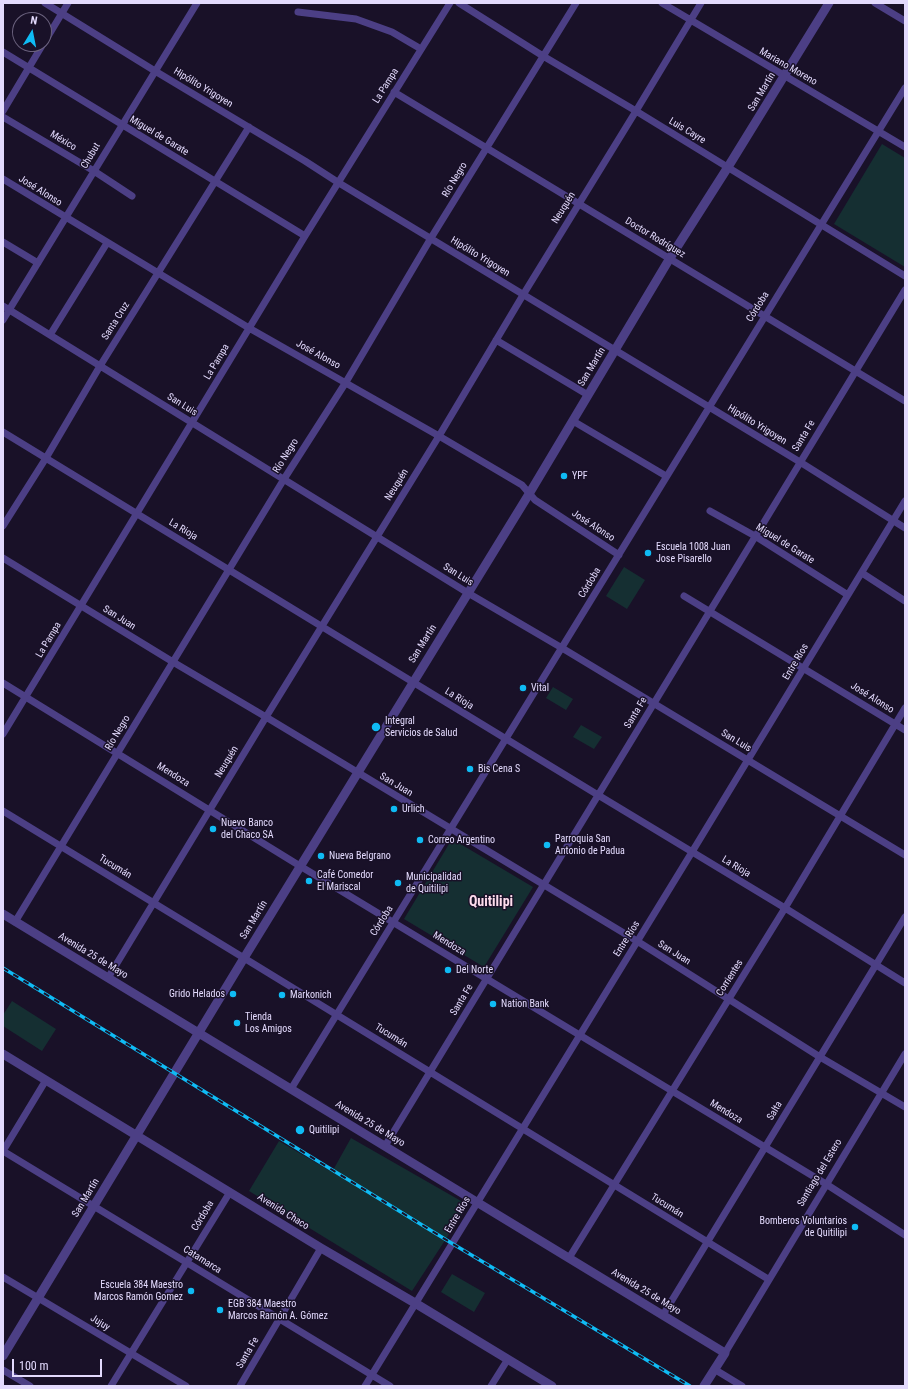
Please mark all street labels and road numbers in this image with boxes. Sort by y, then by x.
street label: Mariano Moreno [757,46,819,88]
street label: Hipólito Yrigoyen [171,66,235,110]
street label: La Pampa [370,66,402,106]
street label: San Martín [746,71,778,113]
street label: Miguel de Garate [127,114,191,158]
street label: Luis Cayre [666,115,708,147]
street label: México [48,129,78,153]
street label: Chubut [79,141,103,171]
street label: Río Negro [440,160,470,200]
street label: José Alonso [16,173,64,209]
street label: Neuquén [550,190,578,226]
street label: Doctor Rodríguez [623,215,687,261]
street label: Hipólito Yrigoyen [448,235,512,279]
street label: Córdoba [744,290,772,324]
street label: Santa Cruz [100,300,132,342]
street label: José Alonso [294,338,342,372]
street label: La Pampa [202,342,232,382]
street label: San Martín [576,346,608,388]
street label: San Luis [165,391,199,419]
street label: Hipólito Yrigoyen [725,403,789,447]
street label: Santa Fe [790,418,818,454]
street label: Río Negro [271,436,301,476]
street label: Neuquén [383,467,411,503]
street label: José Alonso [569,508,617,544]
street label: La Rioja [166,517,200,543]
street label: Miguel de Garate [753,521,817,567]
street label: San Luis [441,561,475,589]
street label: Córdoba [576,566,604,600]
street label: San Juan [100,603,138,633]
street label: La Pampa [34,620,64,660]
street label: San Martín [407,623,439,665]
street label: Entre Ríos [781,642,811,682]
street label: José Alonso [848,680,896,716]
street label: La Rioja [442,686,476,712]
street label: Santa Fe [622,695,650,731]
street label: Río Negro [103,713,133,753]
street label: San Luis [719,727,753,755]
street label: Neuquén [213,744,241,780]
street label: Mendoza [154,760,192,790]
street label: San Juan [377,770,415,800]
street label: Tucumán [96,853,134,881]
street label: La Rioja [719,854,753,880]
street label: San Martín [238,899,270,941]
street label: Córdoba [368,904,396,938]
street label: Entre Ríos [611,919,643,959]
street label: Avenida 25 de Mayo [56,930,130,982]
street label: Mendoza [430,930,468,958]
street label: San Juan [655,938,693,968]
street label: Corrientes [714,958,746,998]
street label: Santa Fe [448,982,476,1018]
street label: Tucumán [372,1021,410,1051]
street label: Avenida 25 de Mayo [333,1098,407,1150]
street label: Mendoza [707,1098,745,1126]
street label: Salta [765,1099,785,1123]
street label: Santiago del Estero [795,1137,845,1209]
street label: San Martín [70,1177,102,1219]
street label: Avenida Chaco [255,1191,311,1233]
street label: Tucumán [648,1191,686,1221]
street label: Entre Ríos [443,1195,473,1235]
street label: Córdoba [189,1199,217,1233]
street label: Catamarca [181,1244,223,1276]
street label: Avenida 25 de Mayo [609,1266,683,1318]
street label: Jujuy [88,1312,112,1334]
street label: Santa Fe [234,1335,262,1371]

